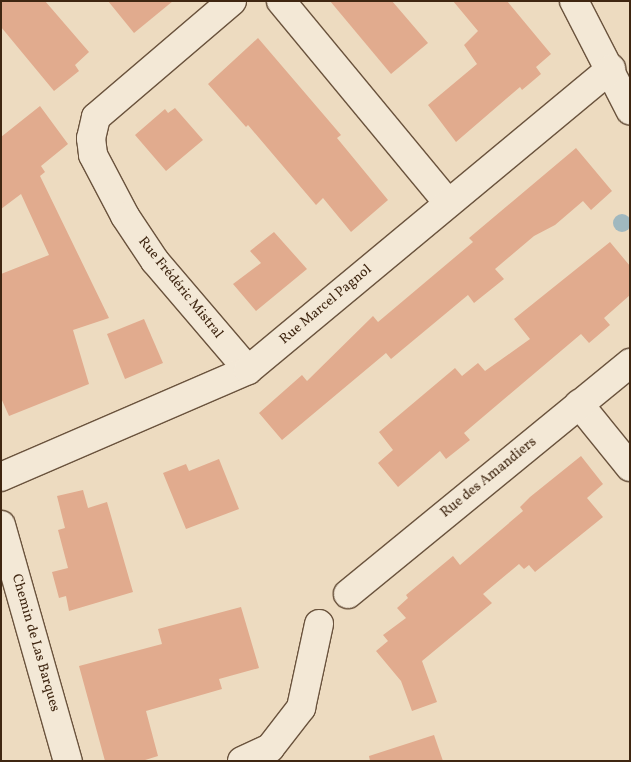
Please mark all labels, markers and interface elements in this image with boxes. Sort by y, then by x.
street label: Rue Frédéric Mistral [134,234,226,342]
street label: Rue Marcel Pagnol [277,262,375,348]
street label: Rue des Amandiers [438,434,540,522]
street label: Chemin de Las Barques [7,572,63,714]

